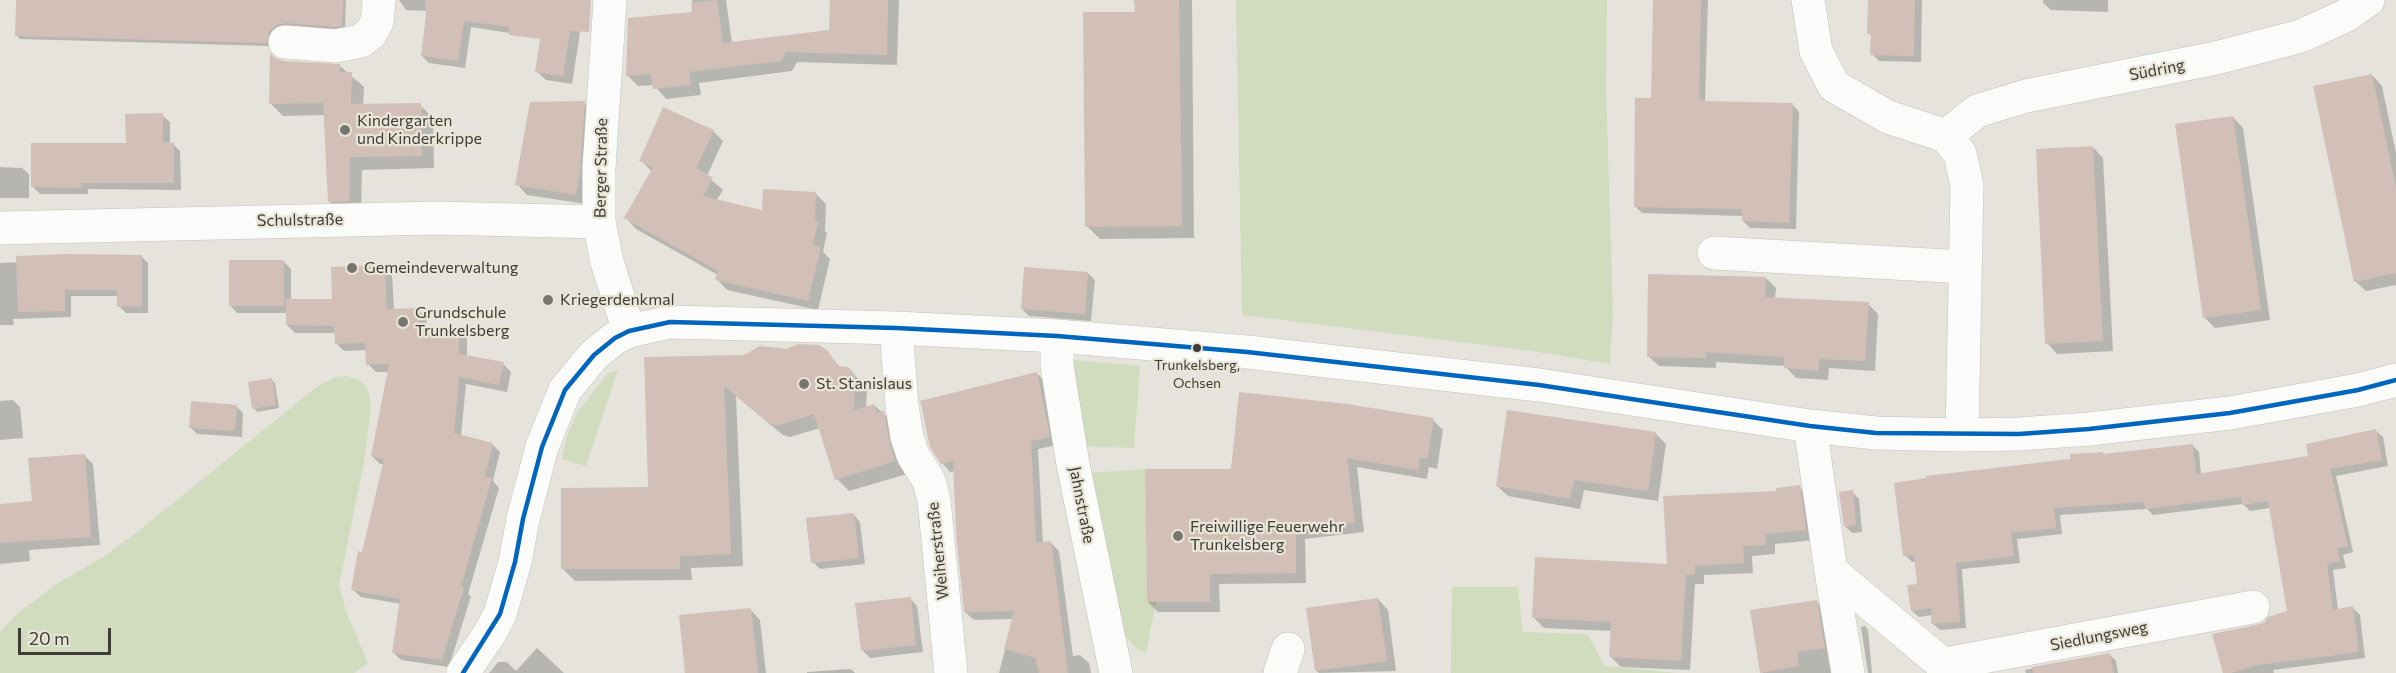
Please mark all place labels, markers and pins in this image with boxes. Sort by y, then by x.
place label: Kindergarten und Kinderkrippe [357,111,482,149]
marker: Kindergarten und Kinderkrippe [338,123,352,137]
place label: Gemeindeverwaltung [364,258,518,278]
marker: Gemeindeverwaltung [345,261,359,275]
place label: Kriegerdenkmal [560,290,675,310]
marker: Kriegerdenkmal [541,293,555,307]
place label: Grundschule Trunkelsberg [415,303,509,341]
marker: Grundschule Trunkelsberg [396,315,410,329]
marker: Trunkelsberg, Ochsen [1191,342,1203,354]
place label: Trunkelsberg, Ochsen [1154,357,1240,390]
place label: St. Stanislaus [816,374,912,394]
marker: St. Stanislaus [797,377,811,391]
place label: Freiwillige Feuerwehr Trunkelsberg [1190,517,1344,555]
marker: Freiwillige Feuerwehr Trunkelsberg [1171,529,1185,543]

